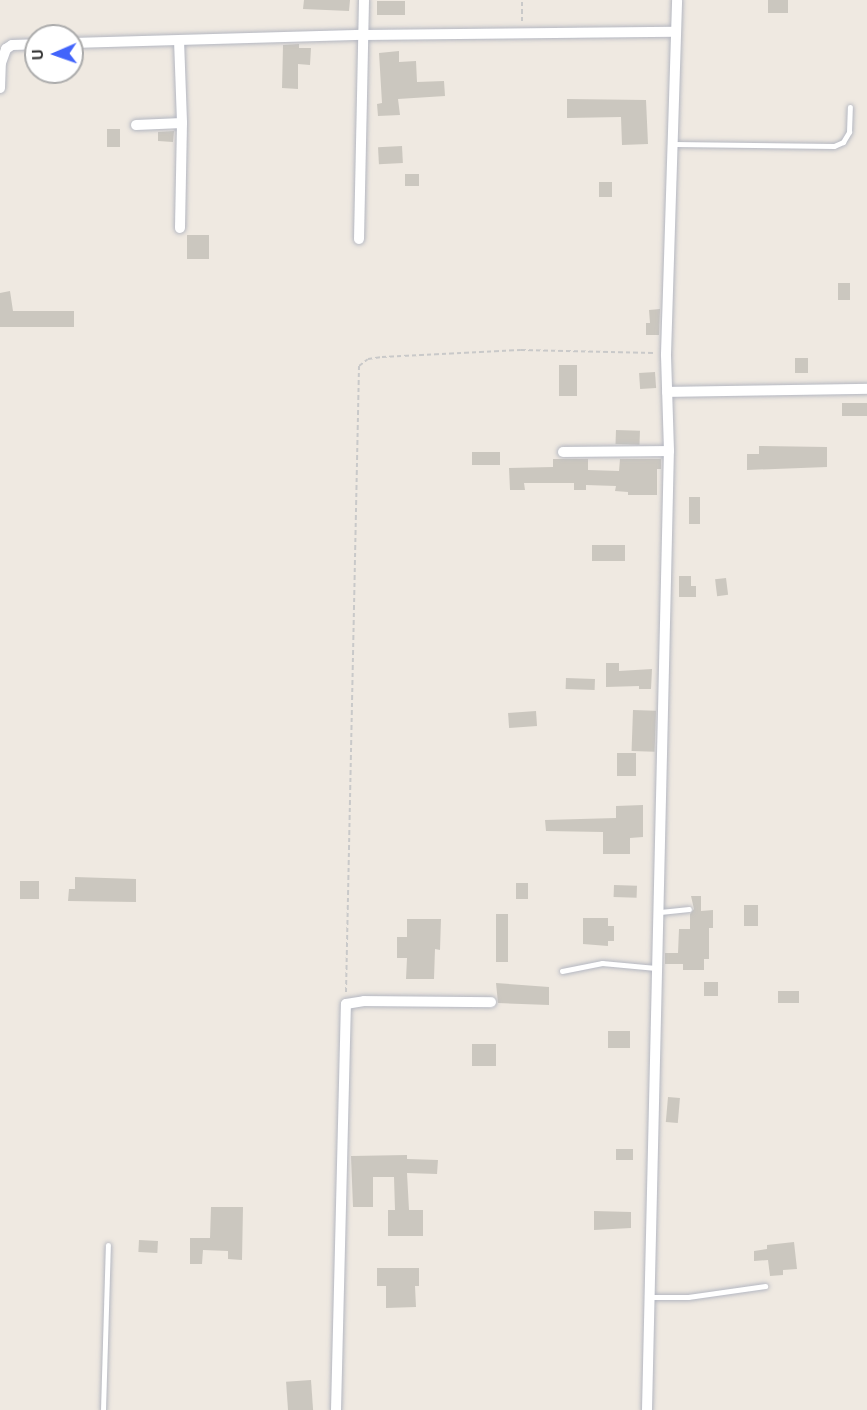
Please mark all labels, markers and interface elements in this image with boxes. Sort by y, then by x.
north arrow [24,24,84,84]
text: U [27,49,48,60]

